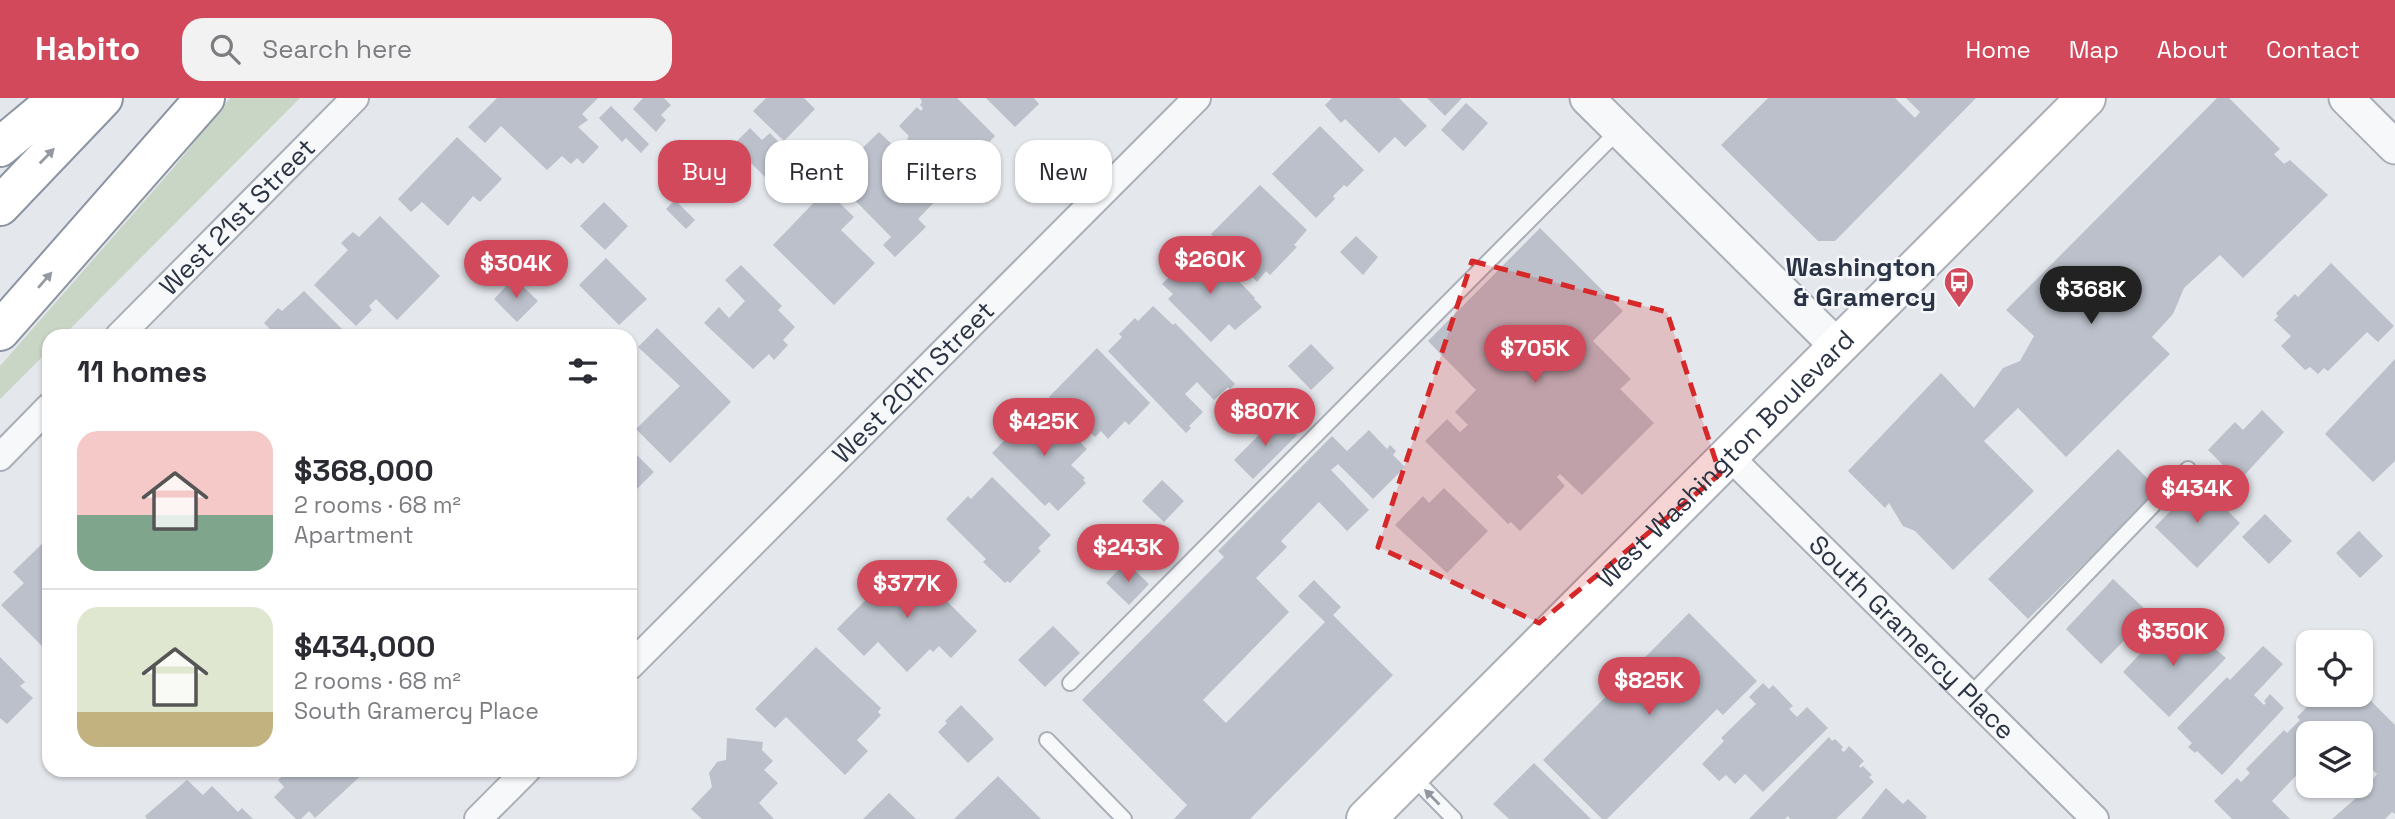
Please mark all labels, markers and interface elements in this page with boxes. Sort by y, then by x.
search box [182,18,672,81]
text: Habito [35,28,140,70]
icon: search [206,30,244,68]
text: Search here [262,32,412,66]
text: Home [1965,34,2031,65]
text: Map [2069,34,2119,65]
text: About [2157,34,2228,65]
text: Contact [2266,34,2360,65]
street label: West 21st Street [152,131,323,303]
chip: Buy [658,140,751,203]
chip: Rent [765,140,868,203]
chip: Filters [882,140,1001,203]
chip: New [1015,140,1112,203]
one-way arrow [39,148,56,165]
pin: $260K [1161,236,1259,296]
pin: $304K [467,240,565,300]
text: $260K [1174,244,1246,274]
text: $304K [480,248,552,278]
place label: Washington & Gramercy [1785,250,1936,314]
bus stop icon: Washington & Gramercy [1942,265,1976,309]
pin: $368K [2042,266,2140,326]
one-way arrow [37,271,53,289]
text: $368K [2056,274,2126,304]
street label: West 20th Street [825,294,1002,471]
street label: West Washington Boulevard [1590,323,1862,595]
pin: $705K [1486,326,1584,385]
text: $705K [1500,333,1570,363]
text: 11 homes [77,352,207,391]
icon: filters [564,352,602,390]
pin: $807K [1216,388,1314,448]
text: $807K [1230,396,1300,426]
pin: $425K [995,398,1093,458]
text: $425K [1009,406,1079,436]
text: $368,000 [294,451,434,490]
icon: home [133,459,217,543]
pin: $434K [2148,466,2246,525]
text: $434K [2161,473,2233,503]
text: 2 rooms · 68 m² [294,490,461,520]
text: Apartment [294,520,414,550]
pin: $243K [1079,524,1177,584]
street label: South Gramercy Place [1802,528,2022,747]
text: $243K [1093,532,1163,562]
pin: $377K [858,560,956,620]
text: $377K [873,568,941,598]
pin: $350K [2124,608,2222,668]
text: $350K [2137,616,2209,646]
text: $434,000 [294,627,435,666]
map controls [2296,630,2373,798]
button: locate [2296,630,2373,707]
icon: home [133,635,217,719]
pin: $825K [1600,658,1698,717]
text: $825K [1614,665,1684,695]
text: 2 rooms · 68 m² [294,666,461,696]
text: South Gramercy Place [294,696,539,726]
button: layers [2296,721,2373,798]
one-way arrow [1424,789,1440,805]

